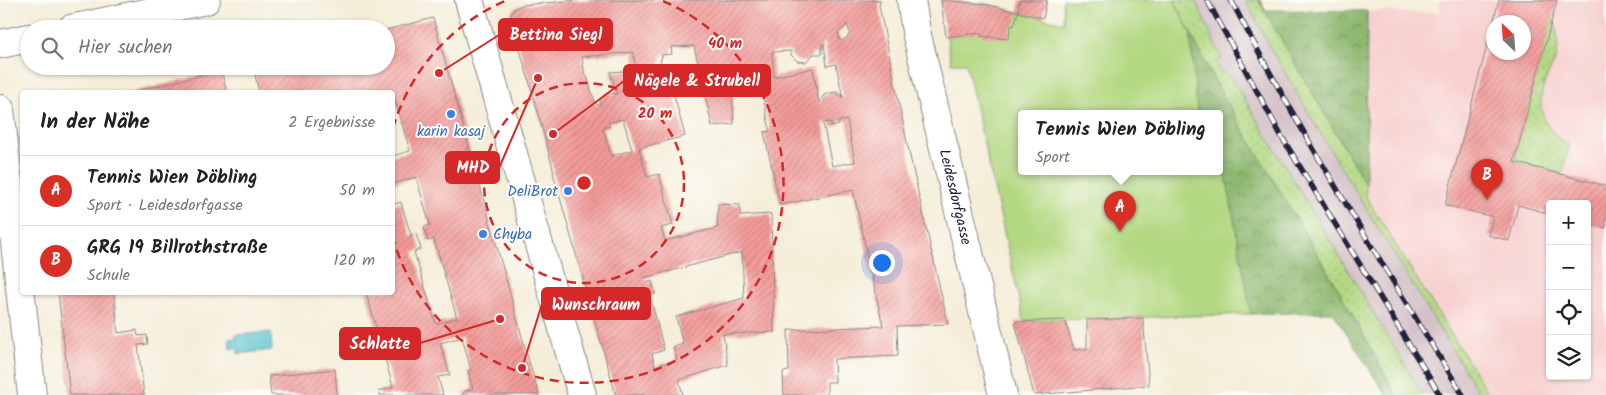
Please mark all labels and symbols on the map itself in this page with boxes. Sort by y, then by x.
north arrow [1486,15,1531,60]
callout: Bettina Siegl [499,19,612,50]
text: Bettina Siegl [510,23,603,48]
text: 40 m [708,32,742,56]
callout: Nägele & Strubell [624,65,770,96]
text: Nägele & Strubell [634,69,761,94]
text: 20 m [638,102,672,126]
marker: karin kasaj [445,108,457,120]
place label: karin kasaj [417,120,486,144]
street label: Leidesdorfgasse [932,147,978,248]
callout: MHD [446,152,499,183]
text: MHD [456,156,490,181]
pin: B [1471,159,1503,200]
centre of rings [575,174,593,192]
place label: DeliBrot [507,180,558,204]
marker: DeliBrot [562,185,574,197]
pin: A [1104,191,1136,232]
place label: Chyba [493,223,532,247]
marker: Chyba [477,228,489,240]
your location [869,250,895,276]
callout: Wunschraum [542,288,650,319]
text: Wunschraum [552,293,640,318]
callout: Schlatte [340,328,420,359]
text: Schlatte [350,332,410,357]

